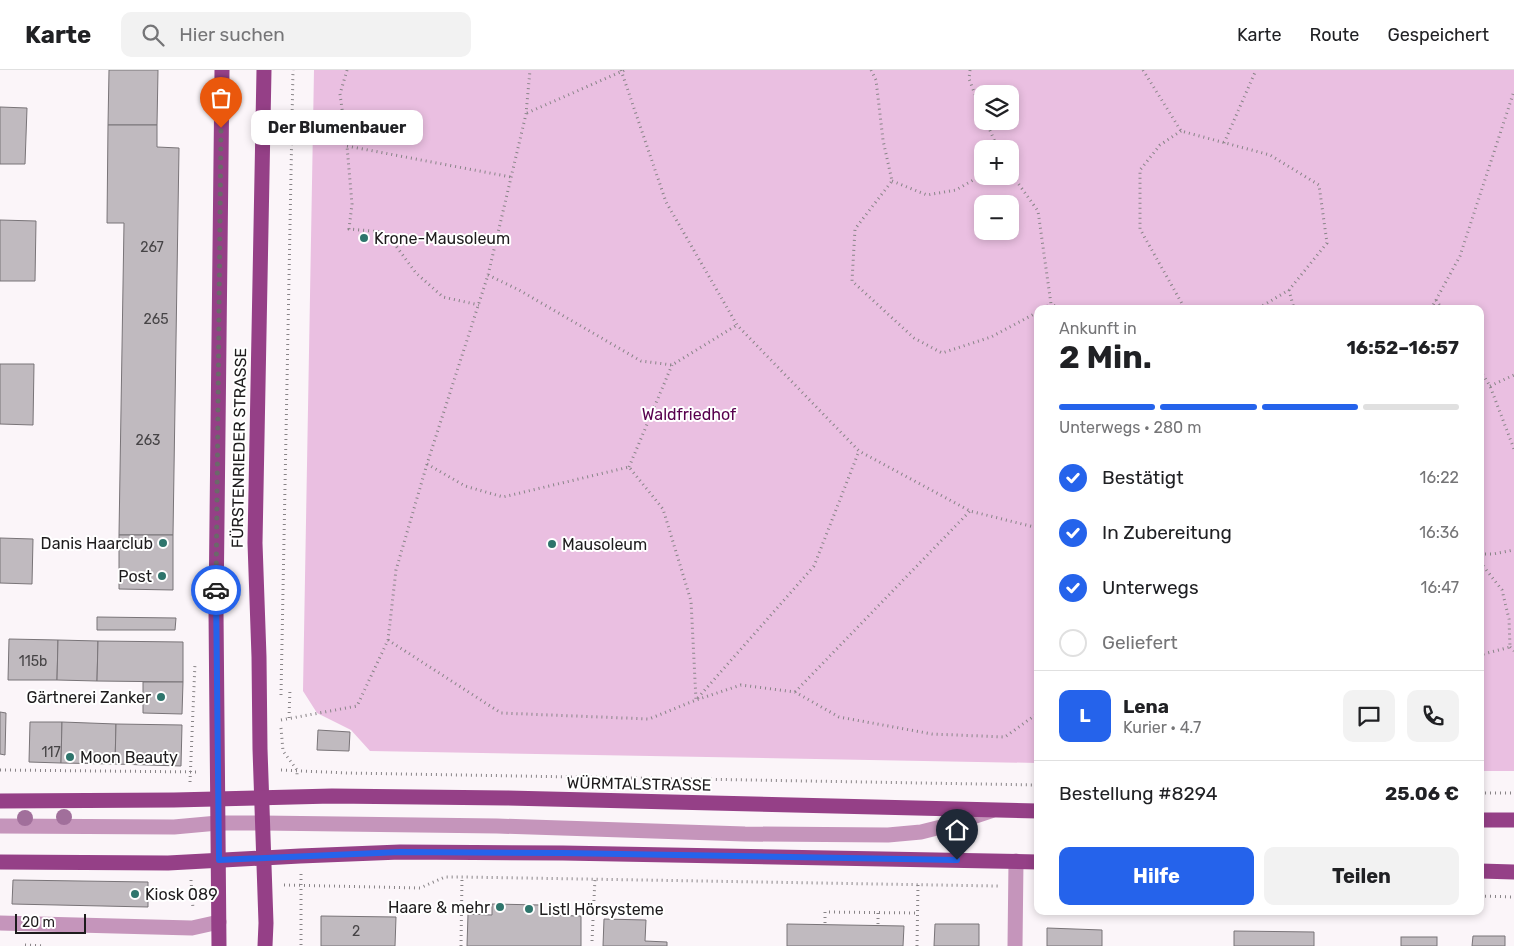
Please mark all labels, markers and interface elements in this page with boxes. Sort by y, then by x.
search box [121,12,471,57]
text: Karte [25,21,91,49]
icon: search [139,21,167,49]
text: Hier suchen [179,23,285,46]
text: Karte [1237,24,1281,46]
text: Route [1309,24,1359,46]
text: Gespeichert [1387,24,1489,46]
pin [200,77,242,128]
icon: bag [207,84,235,112]
map controls [974,85,1019,240]
button: layers [974,85,1019,130]
callout: Der Blumenbauer [251,110,424,146]
text: Der Blumenbauer [268,118,406,137]
button: + [974,140,1019,185]
button: − [974,195,1019,240]
place label: Krone-Mausoleum [374,229,510,248]
marker: Krone-Mausoleum [358,232,370,244]
house number: 267 [140,239,164,256]
house number: 265 [144,311,168,328]
text: Ankunft in [1059,319,1137,338]
text: 16:52–16:57 [1346,336,1459,359]
text: 2 Min. [1059,338,1152,376]
street label: FÜRSTENRIEDER STRASSE [228,348,250,548]
park label: Waldfriedhof [642,405,737,424]
text: Unterwegs · 280 m [1059,418,1201,437]
house number: 263 [135,432,161,449]
icon: check [1059,464,1087,492]
text: Bestätigt [1102,466,1184,489]
text: 16:22 [1420,468,1459,487]
icon: check [1059,519,1087,547]
text: In Zubereitung [1102,521,1232,544]
text: 16:36 [1419,523,1459,542]
place label: Danis Haarclub [41,534,153,553]
place label: Mausoleum [562,535,647,554]
marker: Danis Haarclub [157,537,169,549]
marker: Mausoleum [546,538,558,550]
courier [191,565,241,615]
place label: Post [118,567,152,586]
marker: Post [156,570,168,582]
icon: check [1059,574,1087,602]
icon: car [202,576,230,604]
text: Unterwegs [1102,576,1199,599]
text: 16:47 [1421,578,1459,597]
text: Geliefert [1102,631,1178,654]
house number: 115b [19,653,47,670]
place label: Gärtnerei Zanker [27,688,151,707]
button: chat [1343,690,1395,742]
button: phone [1407,690,1459,742]
marker: Gärtnerei Zanker [155,691,167,703]
text: Lena [1123,695,1169,718]
text: L [1079,704,1091,727]
text: Kurier · 4.7 [1123,718,1201,737]
house number: 117 [41,744,61,761]
place label: Moon Beauty [80,748,178,767]
marker: Moon Beauty [64,751,76,763]
street label: WÜRMTALSTRASSE [566,773,712,795]
text: Bestellung #8294 [1059,782,1218,805]
text: 25.06 € [1385,782,1459,805]
pin [936,809,978,860]
icon: home [943,816,971,844]
button: Hilfe [1059,847,1254,905]
button: Teilen [1264,847,1459,905]
place label: Kiosk 089 [145,885,218,904]
marker: Kiosk 089 [129,888,141,900]
place label: Haare & mehr [388,898,490,917]
place label: Listl Hörsysteme [539,900,664,919]
marker: Haare & mehr [494,901,506,913]
marker: Listl Hörsysteme [523,903,535,915]
scale bar [15,911,86,934]
text: 20 m [22,914,55,931]
house number: 2 [352,923,360,940]

